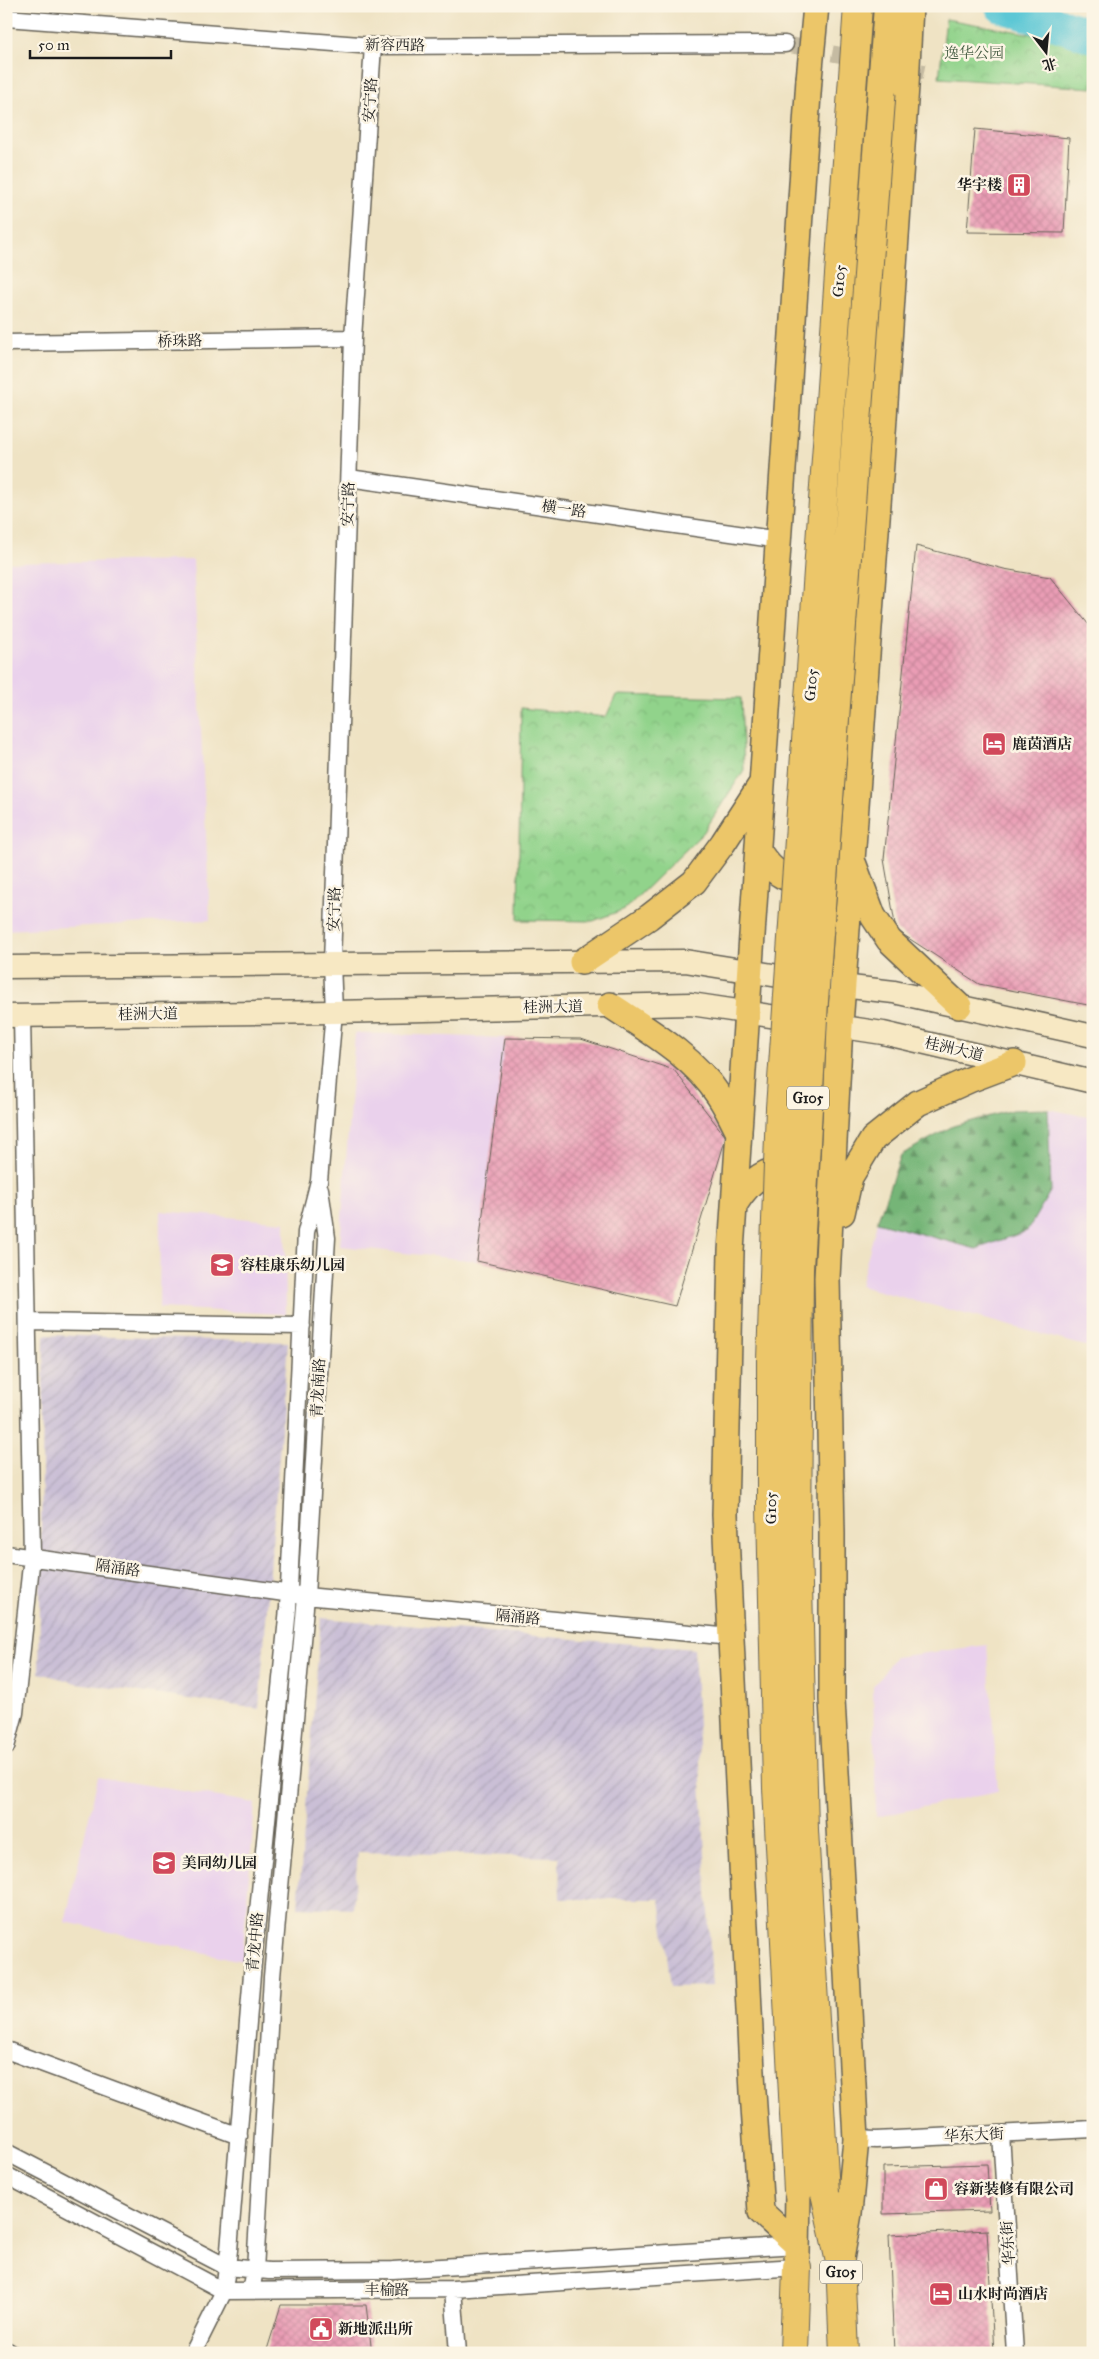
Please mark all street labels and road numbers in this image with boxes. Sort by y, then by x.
street label: 新容西路 [365,35,425,55]
street label: 安宁路 [359,77,381,123]
street label: G105 [829,264,849,298]
street label: 桥珠路 [157,332,203,350]
street label: 安宁路 [338,481,358,527]
street label: 横一路 [540,497,588,521]
street label: G105 [801,668,821,702]
street label: 安宁路 [324,886,344,932]
street label: 桂洲大道 [523,997,583,1017]
street label: 桂洲大道 [118,1004,178,1024]
street label: 桂洲大道 [923,1033,985,1065]
road number: G105 [787,1086,829,1110]
street label: 青龙南路 [307,1358,329,1418]
street label: G105 [762,1492,780,1524]
street label: 隔涌路 [94,1556,142,1580]
street label: 隔涌路 [495,1606,541,1628]
street label: 青龙中路 [243,1911,267,1973]
street label: 华东大街 [944,2124,1004,2146]
street label: 华东街 [997,2220,1019,2266]
road number: G105 [820,2260,862,2284]
street label: 丰榆路 [364,2281,410,2299]

